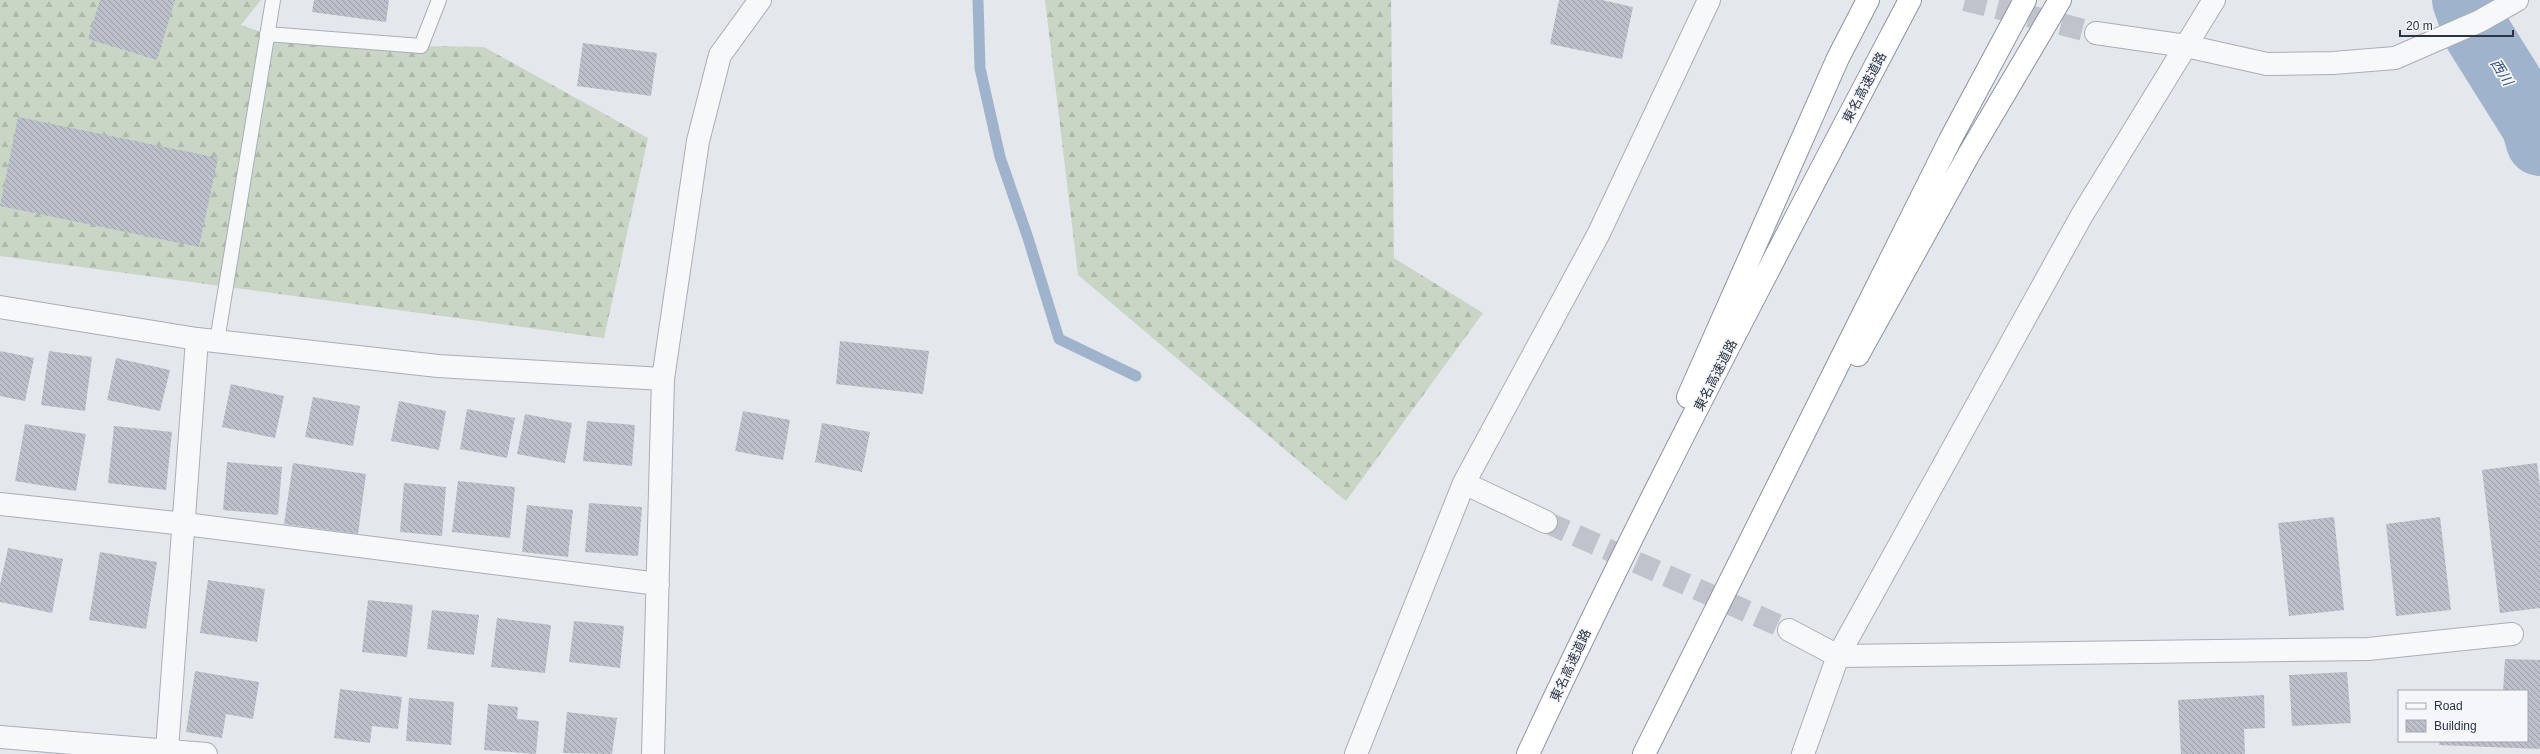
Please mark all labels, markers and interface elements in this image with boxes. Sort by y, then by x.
scale bar [2400,12,2513,38]
text: 20 m [2406,19,2433,33]
street label: 東名高速道路 [1840,49,1889,125]
water label: 西川 [2488,56,2517,90]
street label: 東名高速道路 [1691,337,1740,413]
street label: 東名高速道路 [1547,627,1594,704]
legend [2398,690,2528,742]
text: Road [2434,699,2463,713]
text: Building [2434,719,2477,733]

